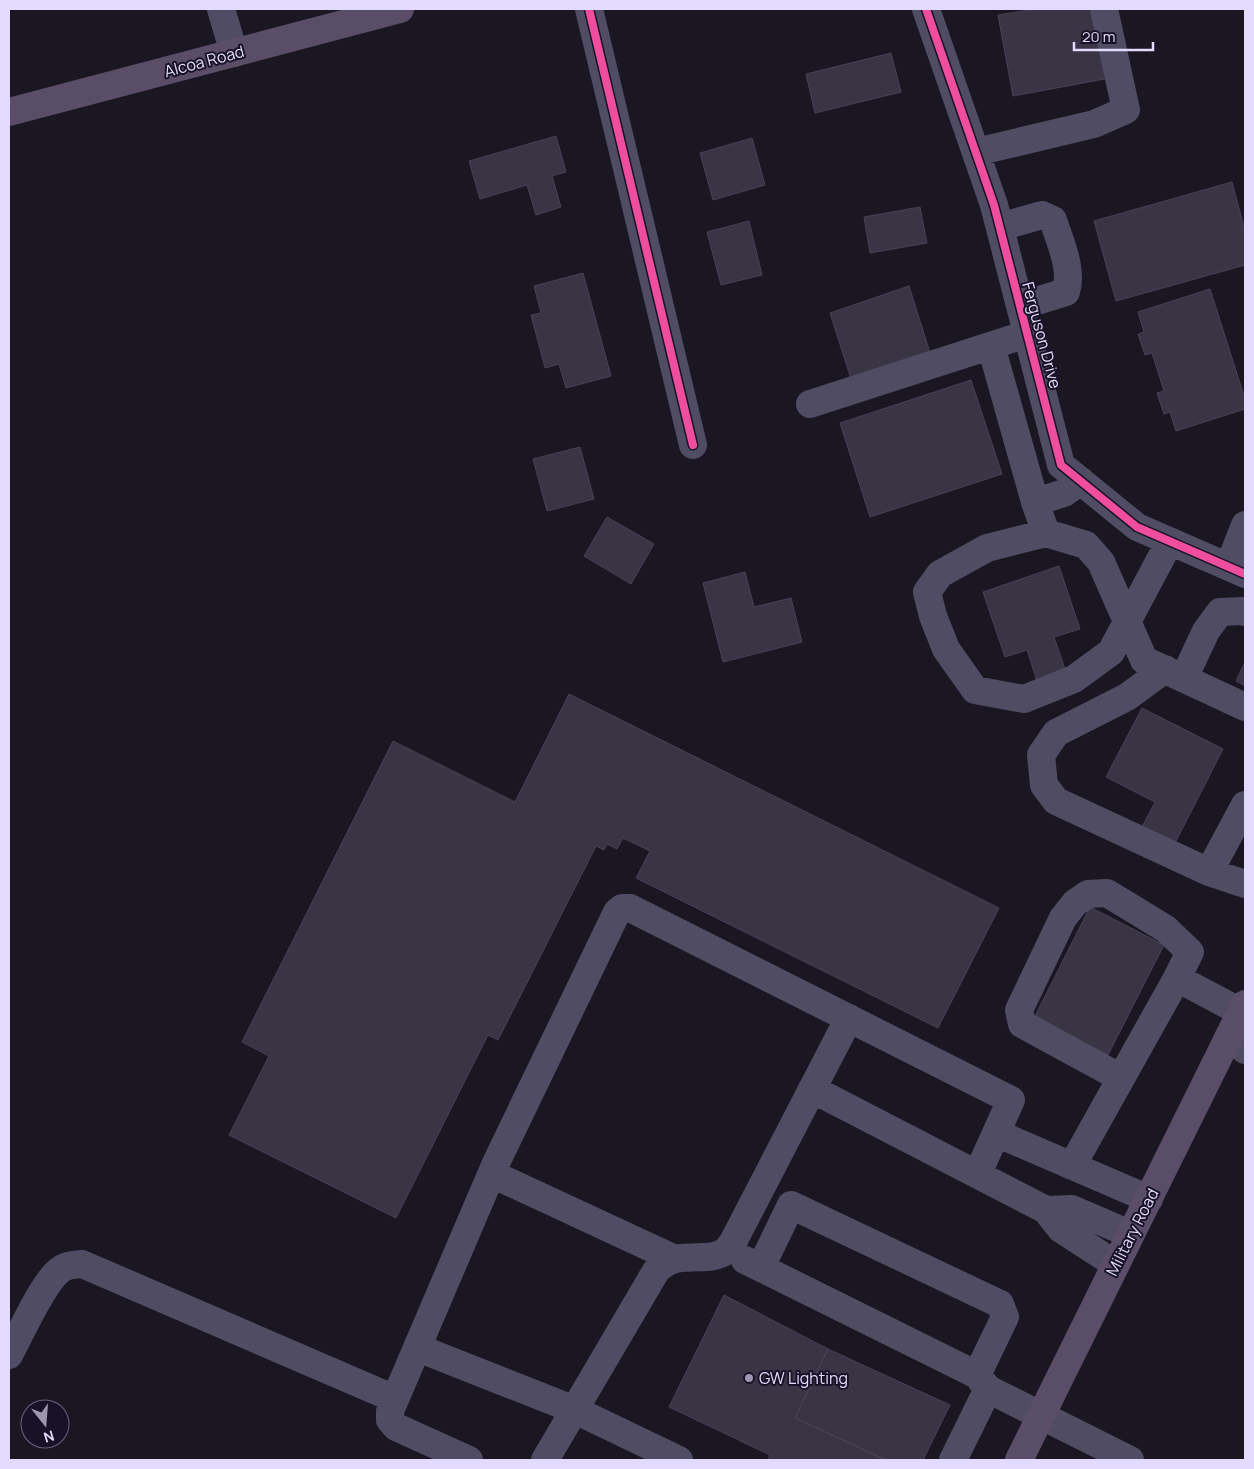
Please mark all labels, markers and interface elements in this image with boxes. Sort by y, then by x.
scale bar [1074,20,1153,52]
text: 20 m [1082,26,1115,47]
street label: Alcoa Road [162,40,246,82]
street label: Ferguson Drive [1017,279,1067,391]
street label: Military Road [1101,1185,1163,1279]
place label: GW Lighting [759,1367,848,1389]
marker: GW Lighting [743,1372,755,1384]
north arrow [20,1399,70,1449]
text: N [41,1426,57,1447]

